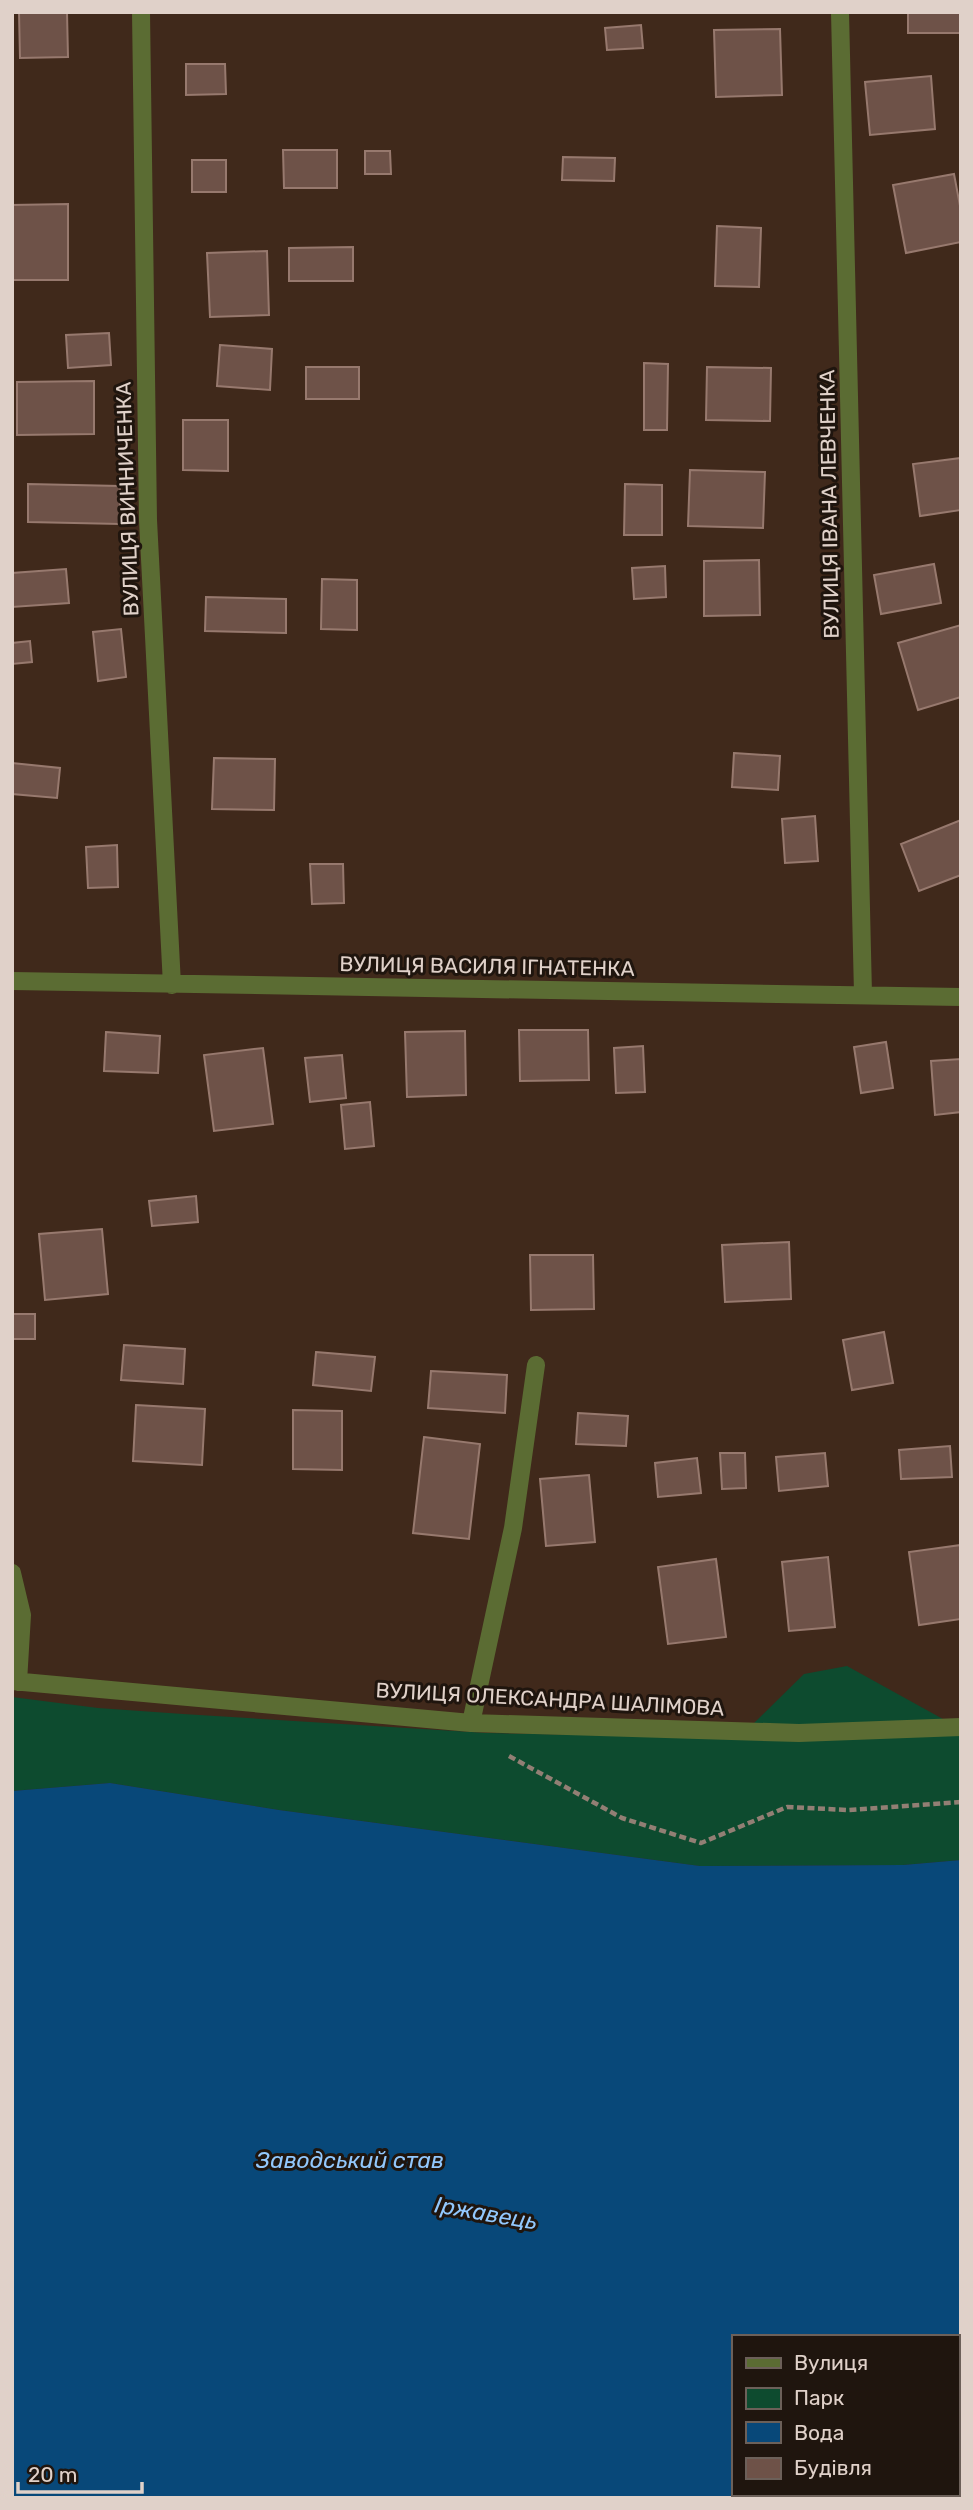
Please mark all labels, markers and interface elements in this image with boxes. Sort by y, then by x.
street label: ВУЛИЦЯ ІВАНА ЛЕВЧЕНКА [814,369,844,639]
street label: ВУЛИЦЯ ВИННИЧЕНКА [110,381,144,617]
street label: ВУЛИЦЯ ВАСИЛЯ ІГНАТЕНКА [339,951,635,981]
street label: ВУЛИЦЯ ОЛЕКСАНДРА ШАЛІМОВА [375,1677,725,1721]
water label: Заводський став [255,2146,444,2174]
water label: Іржавець [433,2190,539,2236]
legend [732,2335,959,2496]
text: Вулиця [794,2350,868,2375]
text: Парк [794,2385,844,2410]
text: Вода [794,2420,844,2445]
scale bar [18,2450,142,2494]
text: Будівля [794,2455,872,2480]
text: 20 m [28,2462,77,2487]

